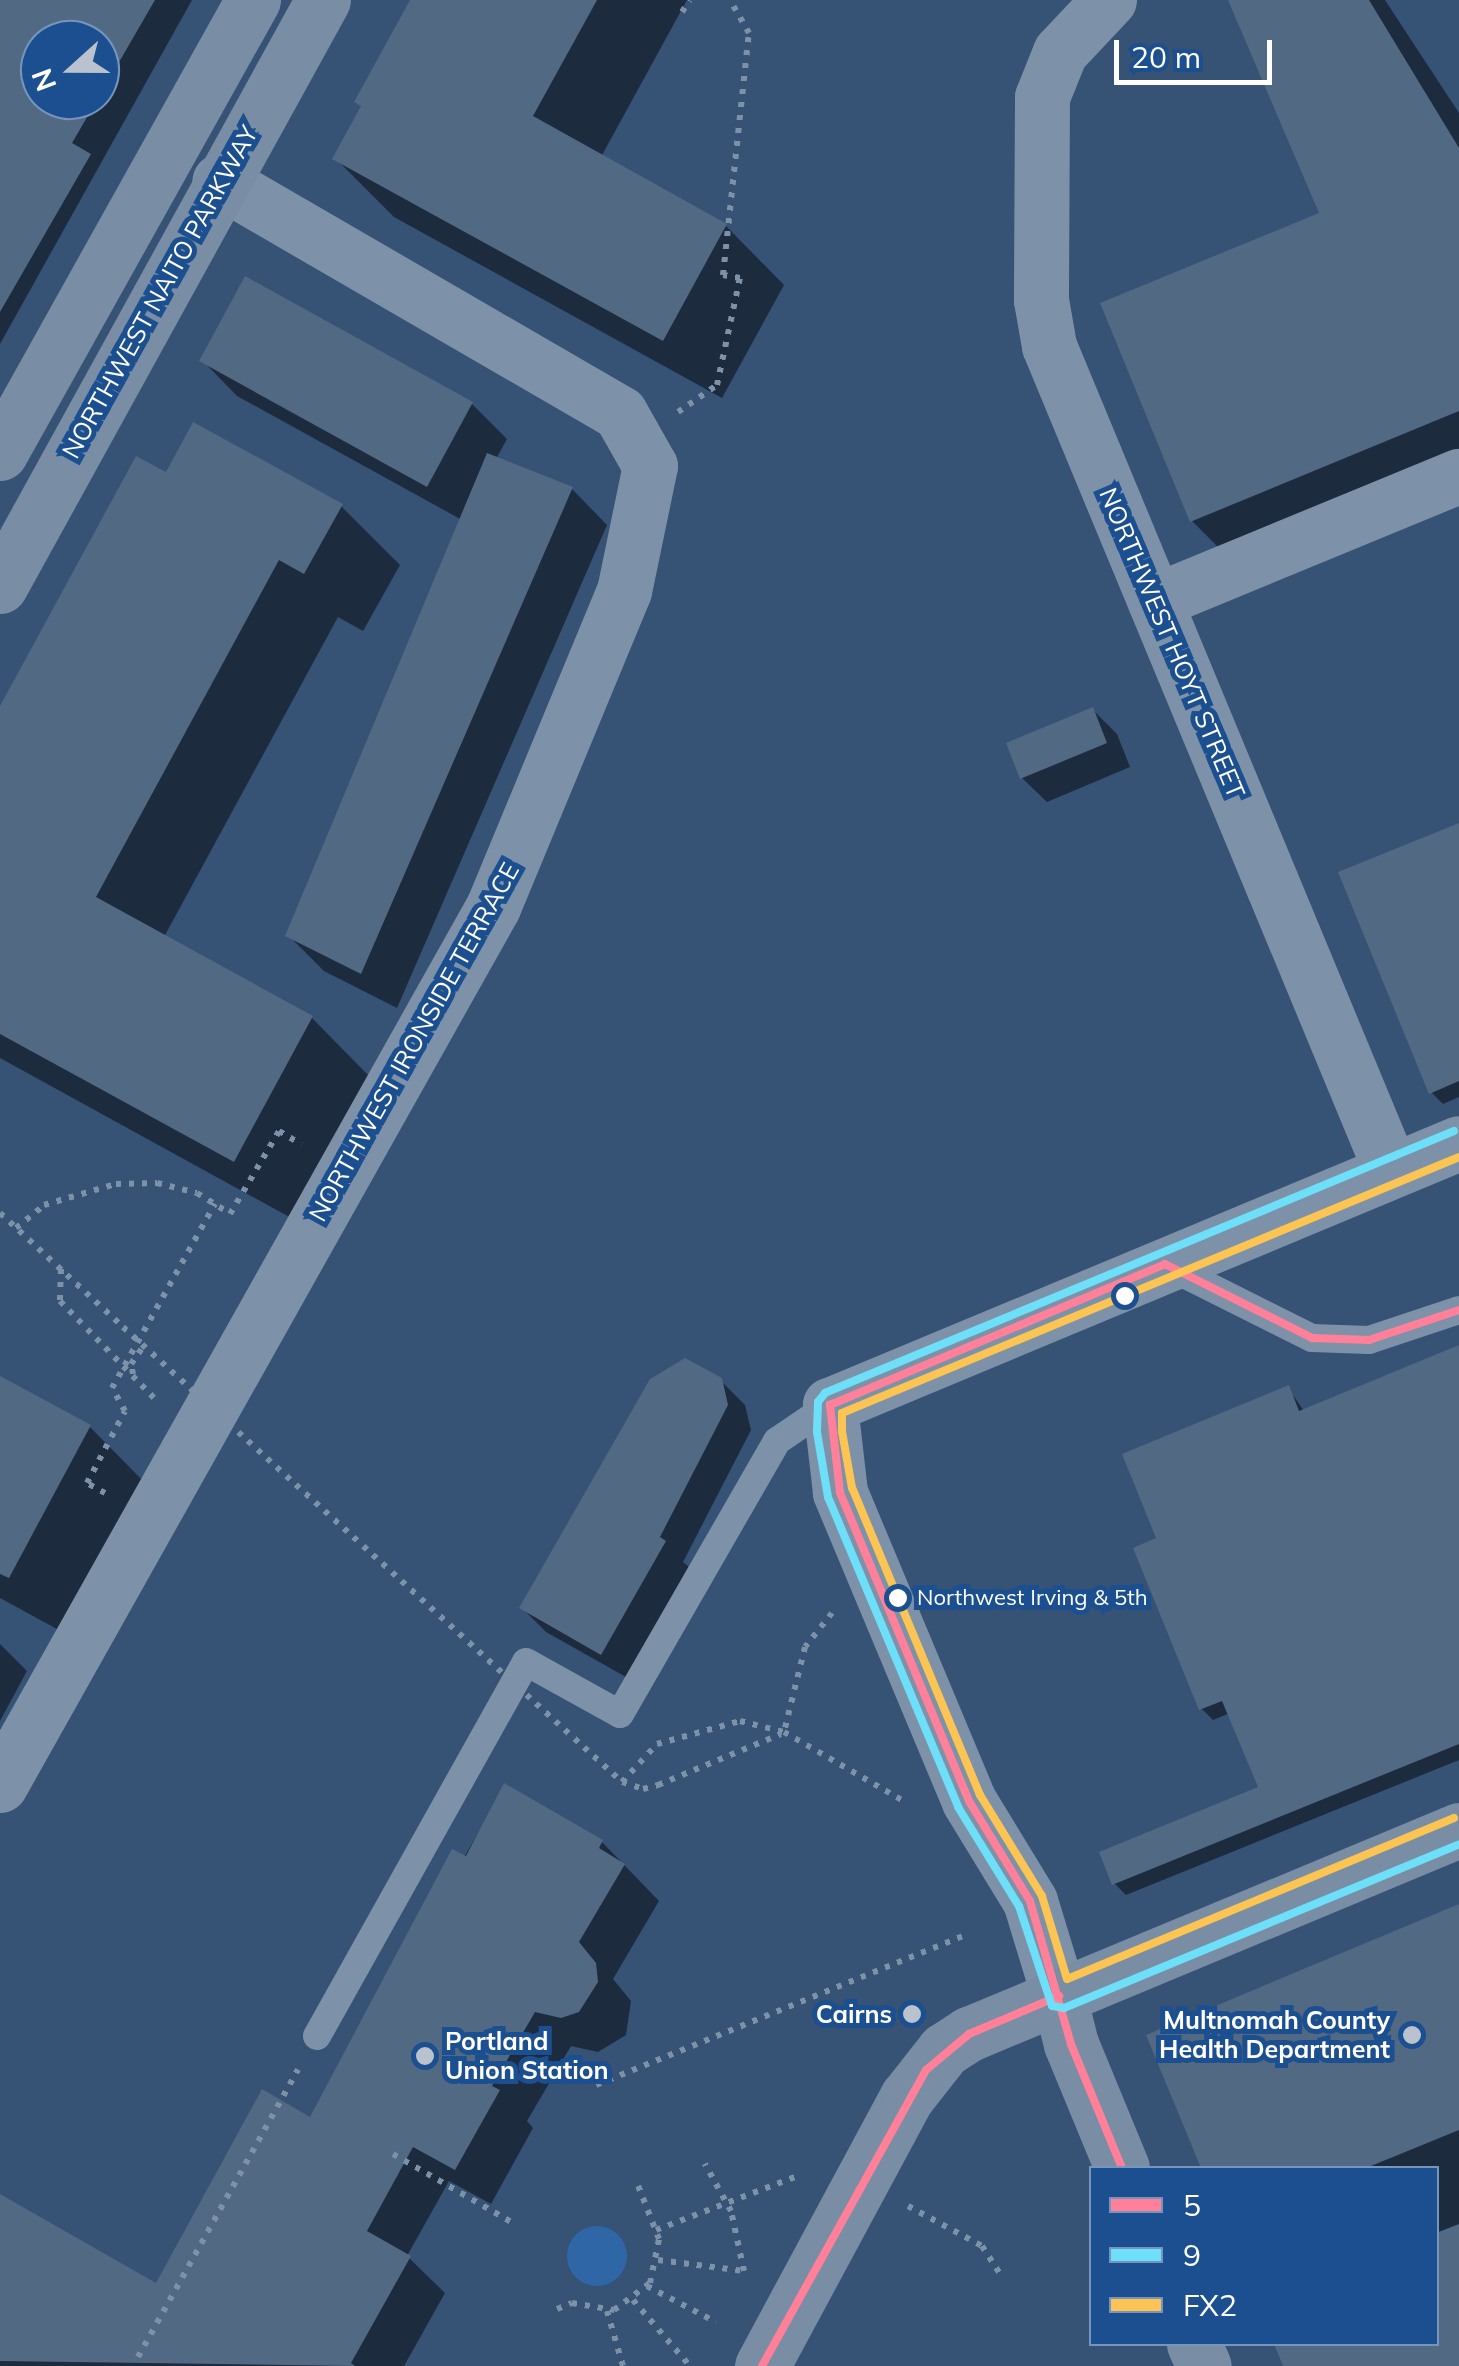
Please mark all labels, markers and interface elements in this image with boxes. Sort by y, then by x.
north arrow [20,20,120,120]
scale bar [1119,20,1276,82]
text: 20 m [1131,38,1201,76]
text: N [23,64,64,96]
street label: NORTHWEST NAITO PARKWAY [56,121,264,463]
street label: NORTHWEST HOYT STREET [1093,483,1251,803]
street label: NORTHWEST IRONSIDE TERRACE [303,857,525,1227]
unlabelled marker [1115,1286,1135,1306]
place label: Northwest Irving & 5th [917,1585,1148,1611]
marker: Northwest Irving & 5th [888,1588,908,1608]
place label: Cairns [816,1999,892,2029]
marker: Cairns [901,2003,923,2025]
place label: Multnomah County Health Department [1159,2006,1390,2065]
marker: Multnomah County Health Department [1399,2022,1425,2048]
place label: Portland Union Station [445,2027,609,2086]
marker: Portland Union Station [414,2045,436,2067]
legend [1089,2166,1439,2346]
text: 5 [1183,2186,1201,2224]
text: 9 [1183,2236,1201,2274]
text: FX2 [1183,2286,1237,2324]

